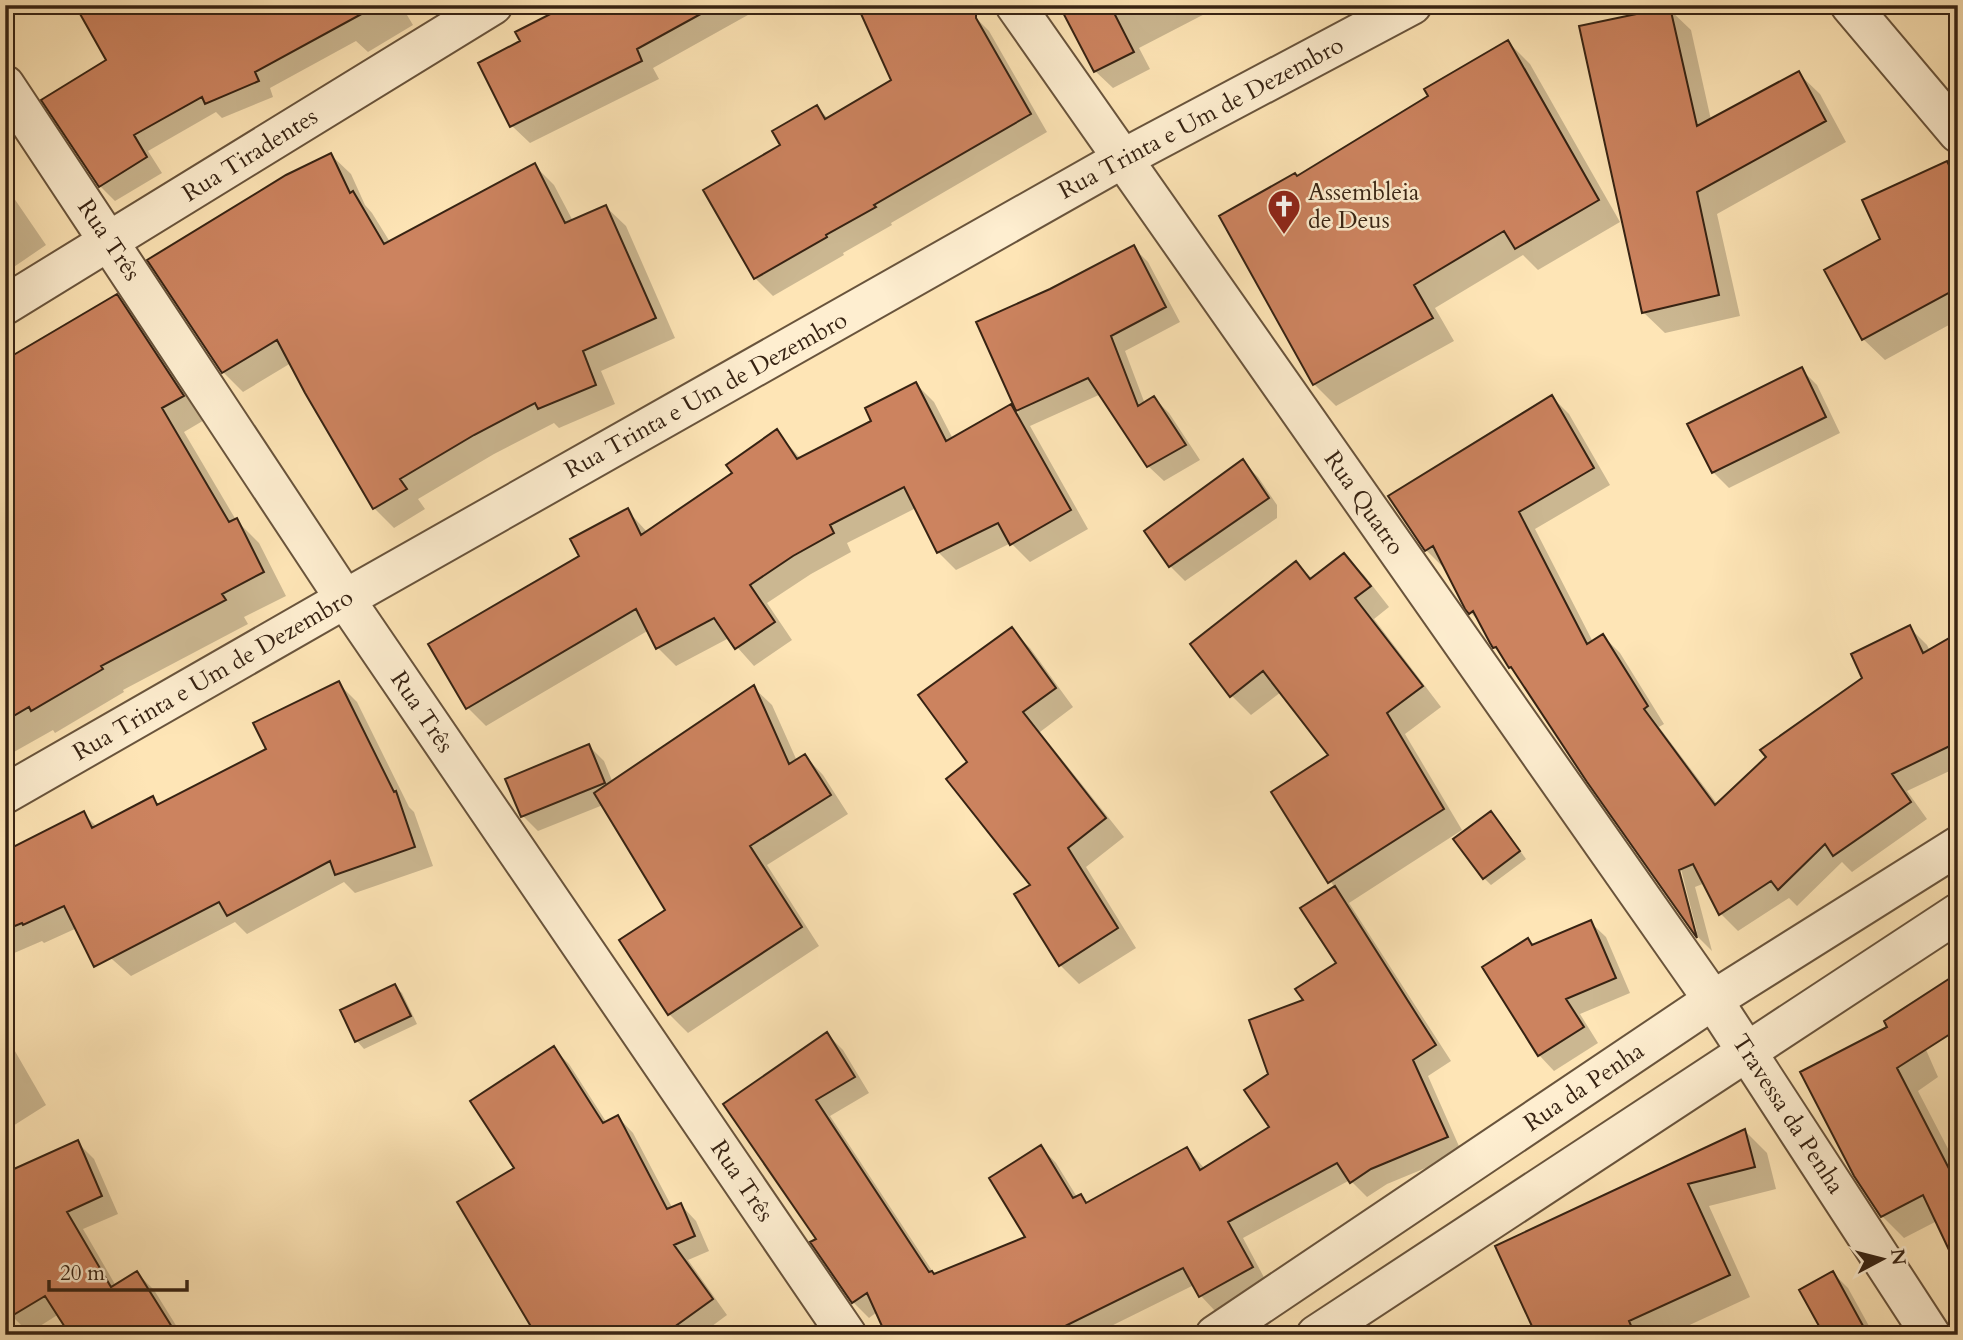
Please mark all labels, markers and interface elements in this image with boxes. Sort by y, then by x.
street label: Rua Trinta e Um de Dezembro [1053,29,1349,207]
street label: Rua Tiradentes [176,100,324,210]
place label: Assembleia de Deus [1308,176,1420,237]
church icon: Assembleia de Deus [1265,187,1303,236]
street label: Rua Três [70,193,148,287]
street label: Rua Trinta e Um de Dezembro [559,303,853,487]
street label: Rua Quatro [1316,444,1412,562]
street label: Rua Trinta e Um de Dezembro [67,581,359,769]
street label: Rua Três [383,665,461,759]
street label: Travessa da Penha [1724,1028,1852,1201]
street label: Rua da Penha [1517,1034,1651,1139]
street label: Rua Três [703,1134,781,1228]
north arrow [1848,1224,1918,1294]
text: N [1884,1247,1912,1267]
scale bar [49,1249,187,1293]
text: 20 m [60,1259,105,1288]

